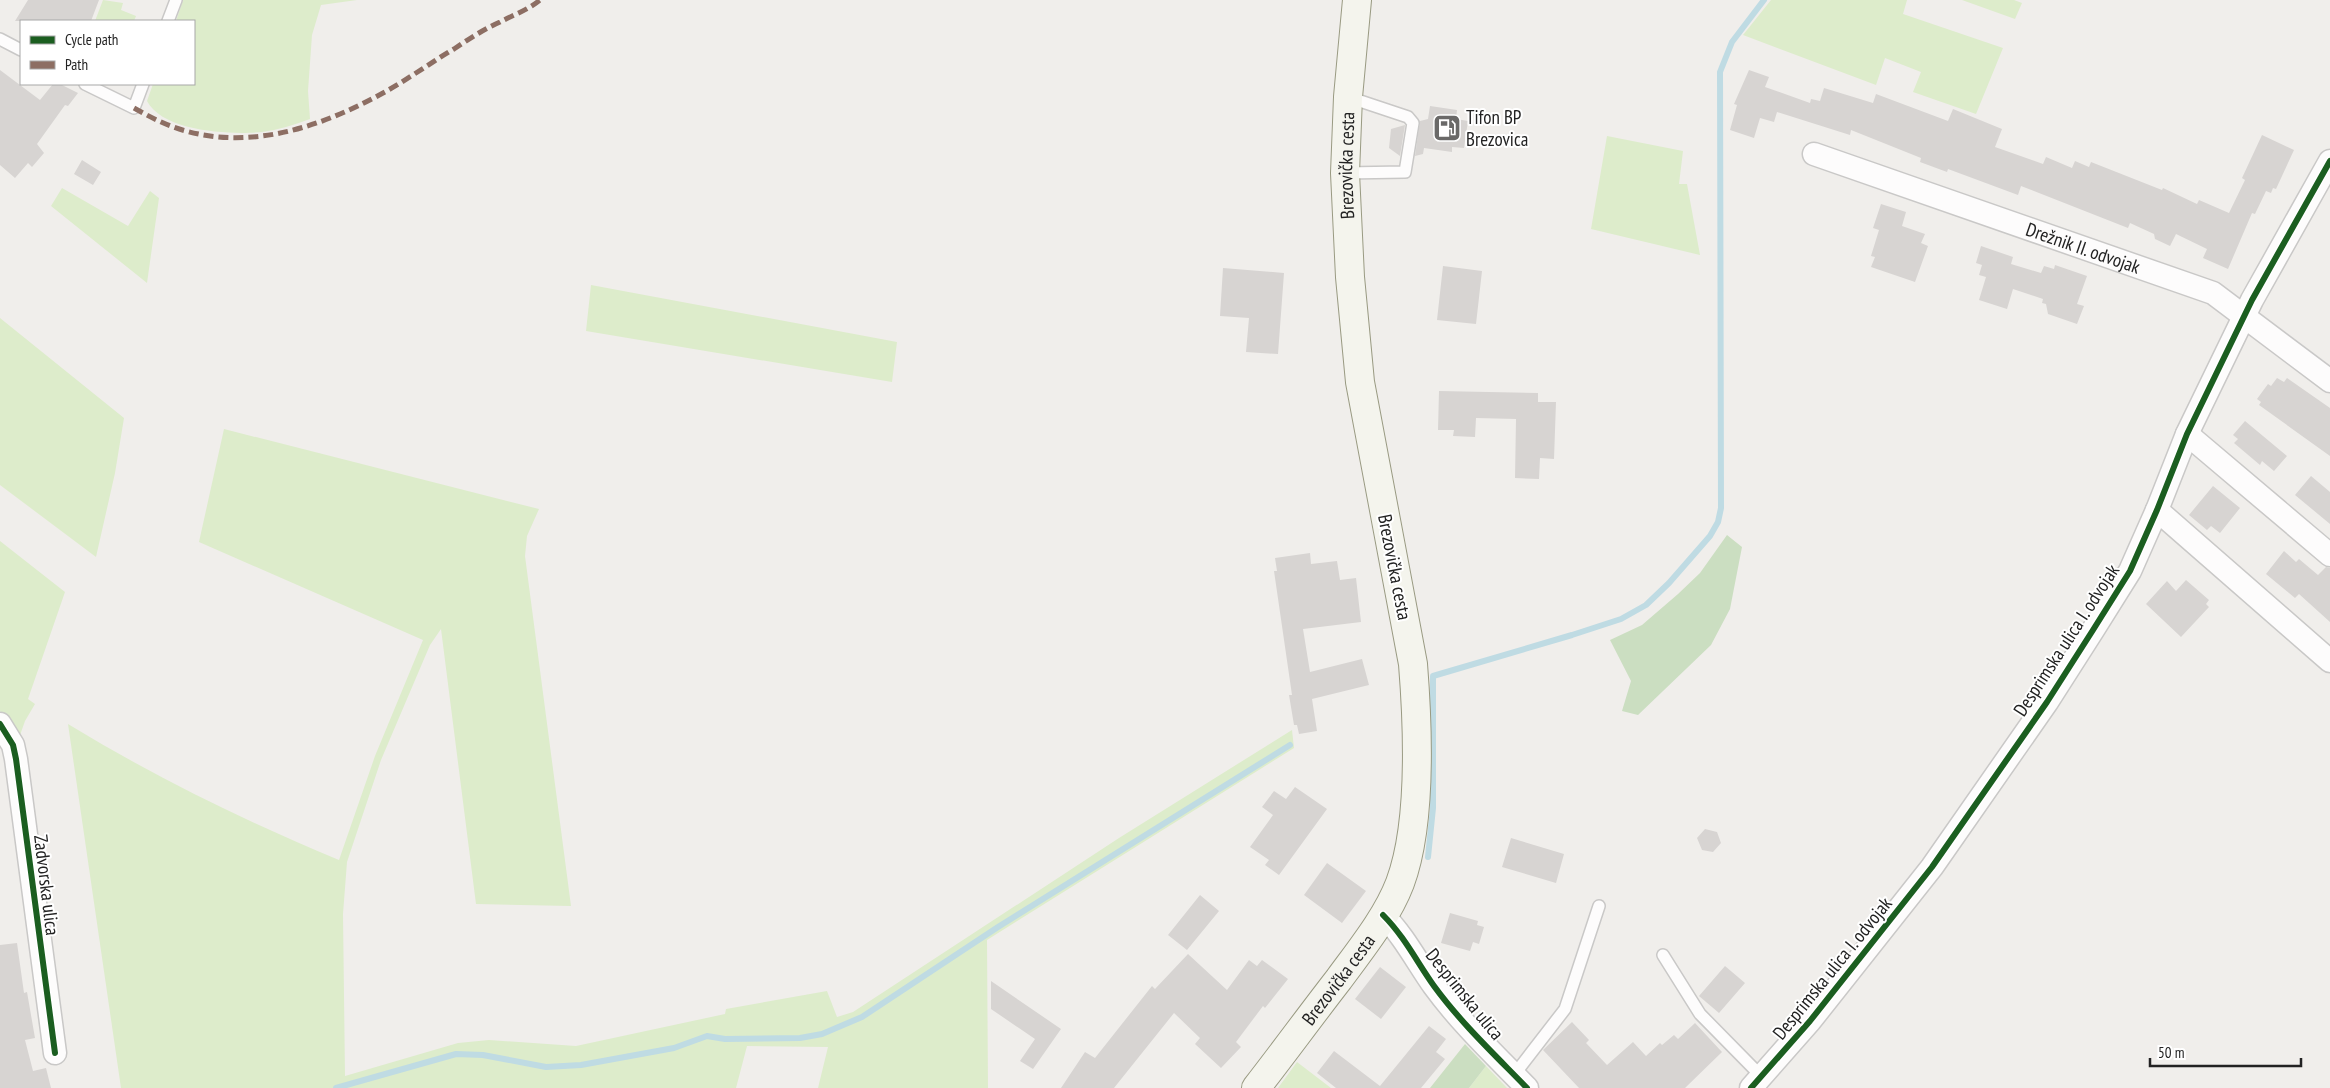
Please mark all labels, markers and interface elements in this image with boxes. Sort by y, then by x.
legend [20,20,195,85]
text: Cycle path [65,30,118,49]
text: Path [65,55,88,74]
place label: Tifon BP Brezovica [1466,105,1528,151]
street label: Brezovička cesta [1333,111,1359,220]
fuel station icon: Tifon BP Brezovica [1432,113,1462,143]
street label: Drežnik II. odvojak [2023,217,2144,279]
street label: Brezovička cesta [1373,512,1417,622]
street label: Desprimska ulica I. odvojak [2008,559,2124,721]
street label: Zadvorska ulica [29,833,65,937]
street label: Desprimska ulica I. odvojak [1767,891,1897,1044]
street label: Brezovička cesta [1296,930,1380,1030]
street label: Desprimska ulica [1421,943,1509,1045]
scale bar [2150,1036,2301,1068]
text: 50 m [2158,1043,2184,1062]

